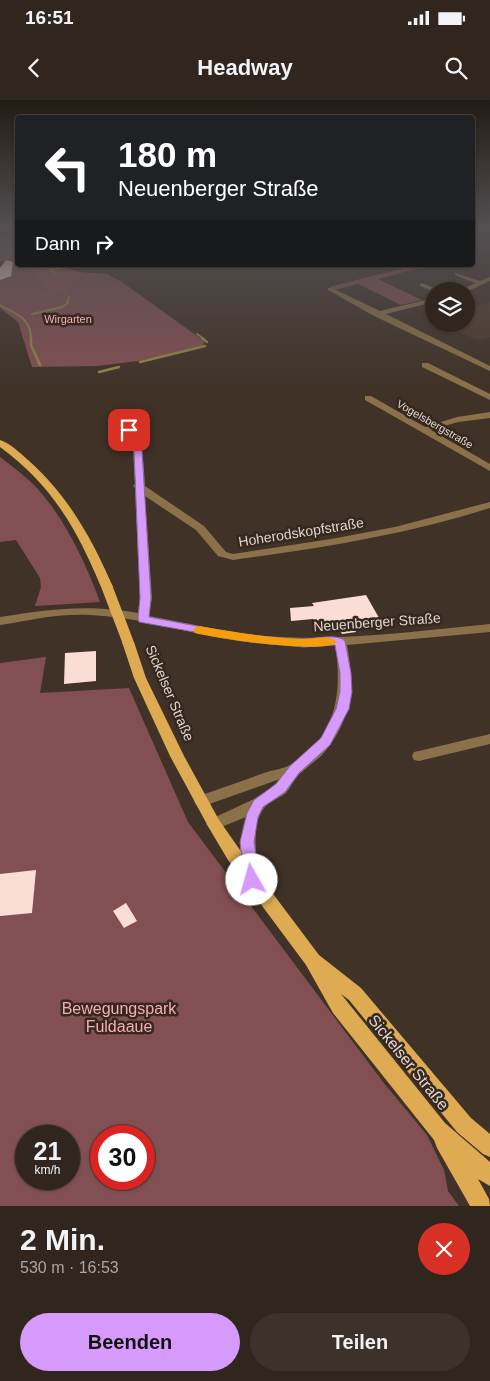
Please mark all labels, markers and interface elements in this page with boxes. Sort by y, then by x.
text: 16:51 [25,7,74,28]
icon: back [20,54,48,82]
icon: search [442,54,470,82]
text: Headway [197,55,293,80]
icon: left [35,135,100,200]
text: 180 m [118,135,217,174]
text: Neuenberger Straße [118,176,319,201]
icon: right [90,230,118,258]
text: Dann [35,233,80,254]
map controls [425,282,475,332]
button: layers [425,282,475,332]
park label: Wirgarten [44,313,92,325]
street label: Vogelsbergstraße [395,397,475,451]
pin [108,409,150,451]
icon: arrive [115,416,143,444]
street label: Hoherodskopfstraße [237,514,365,550]
street label: Neuenberger Straße [313,610,441,634]
street label: Sickelser Straße [143,643,198,744]
position arrow [225,853,277,905]
park label: Bewegungspark Fuldaaue [62,1000,177,1035]
street label: Sickelser Straße [365,1011,452,1113]
speed limit sign: 30 [90,1125,155,1190]
text: 21 [34,1137,61,1165]
text: km/h [34,1163,61,1177]
text: 2 Min. [20,1223,105,1256]
button: close [418,1223,470,1275]
text: 530 m · 16:53 [20,1259,119,1276]
button: Beenden [20,1313,240,1371]
button: Teilen [250,1313,470,1371]

